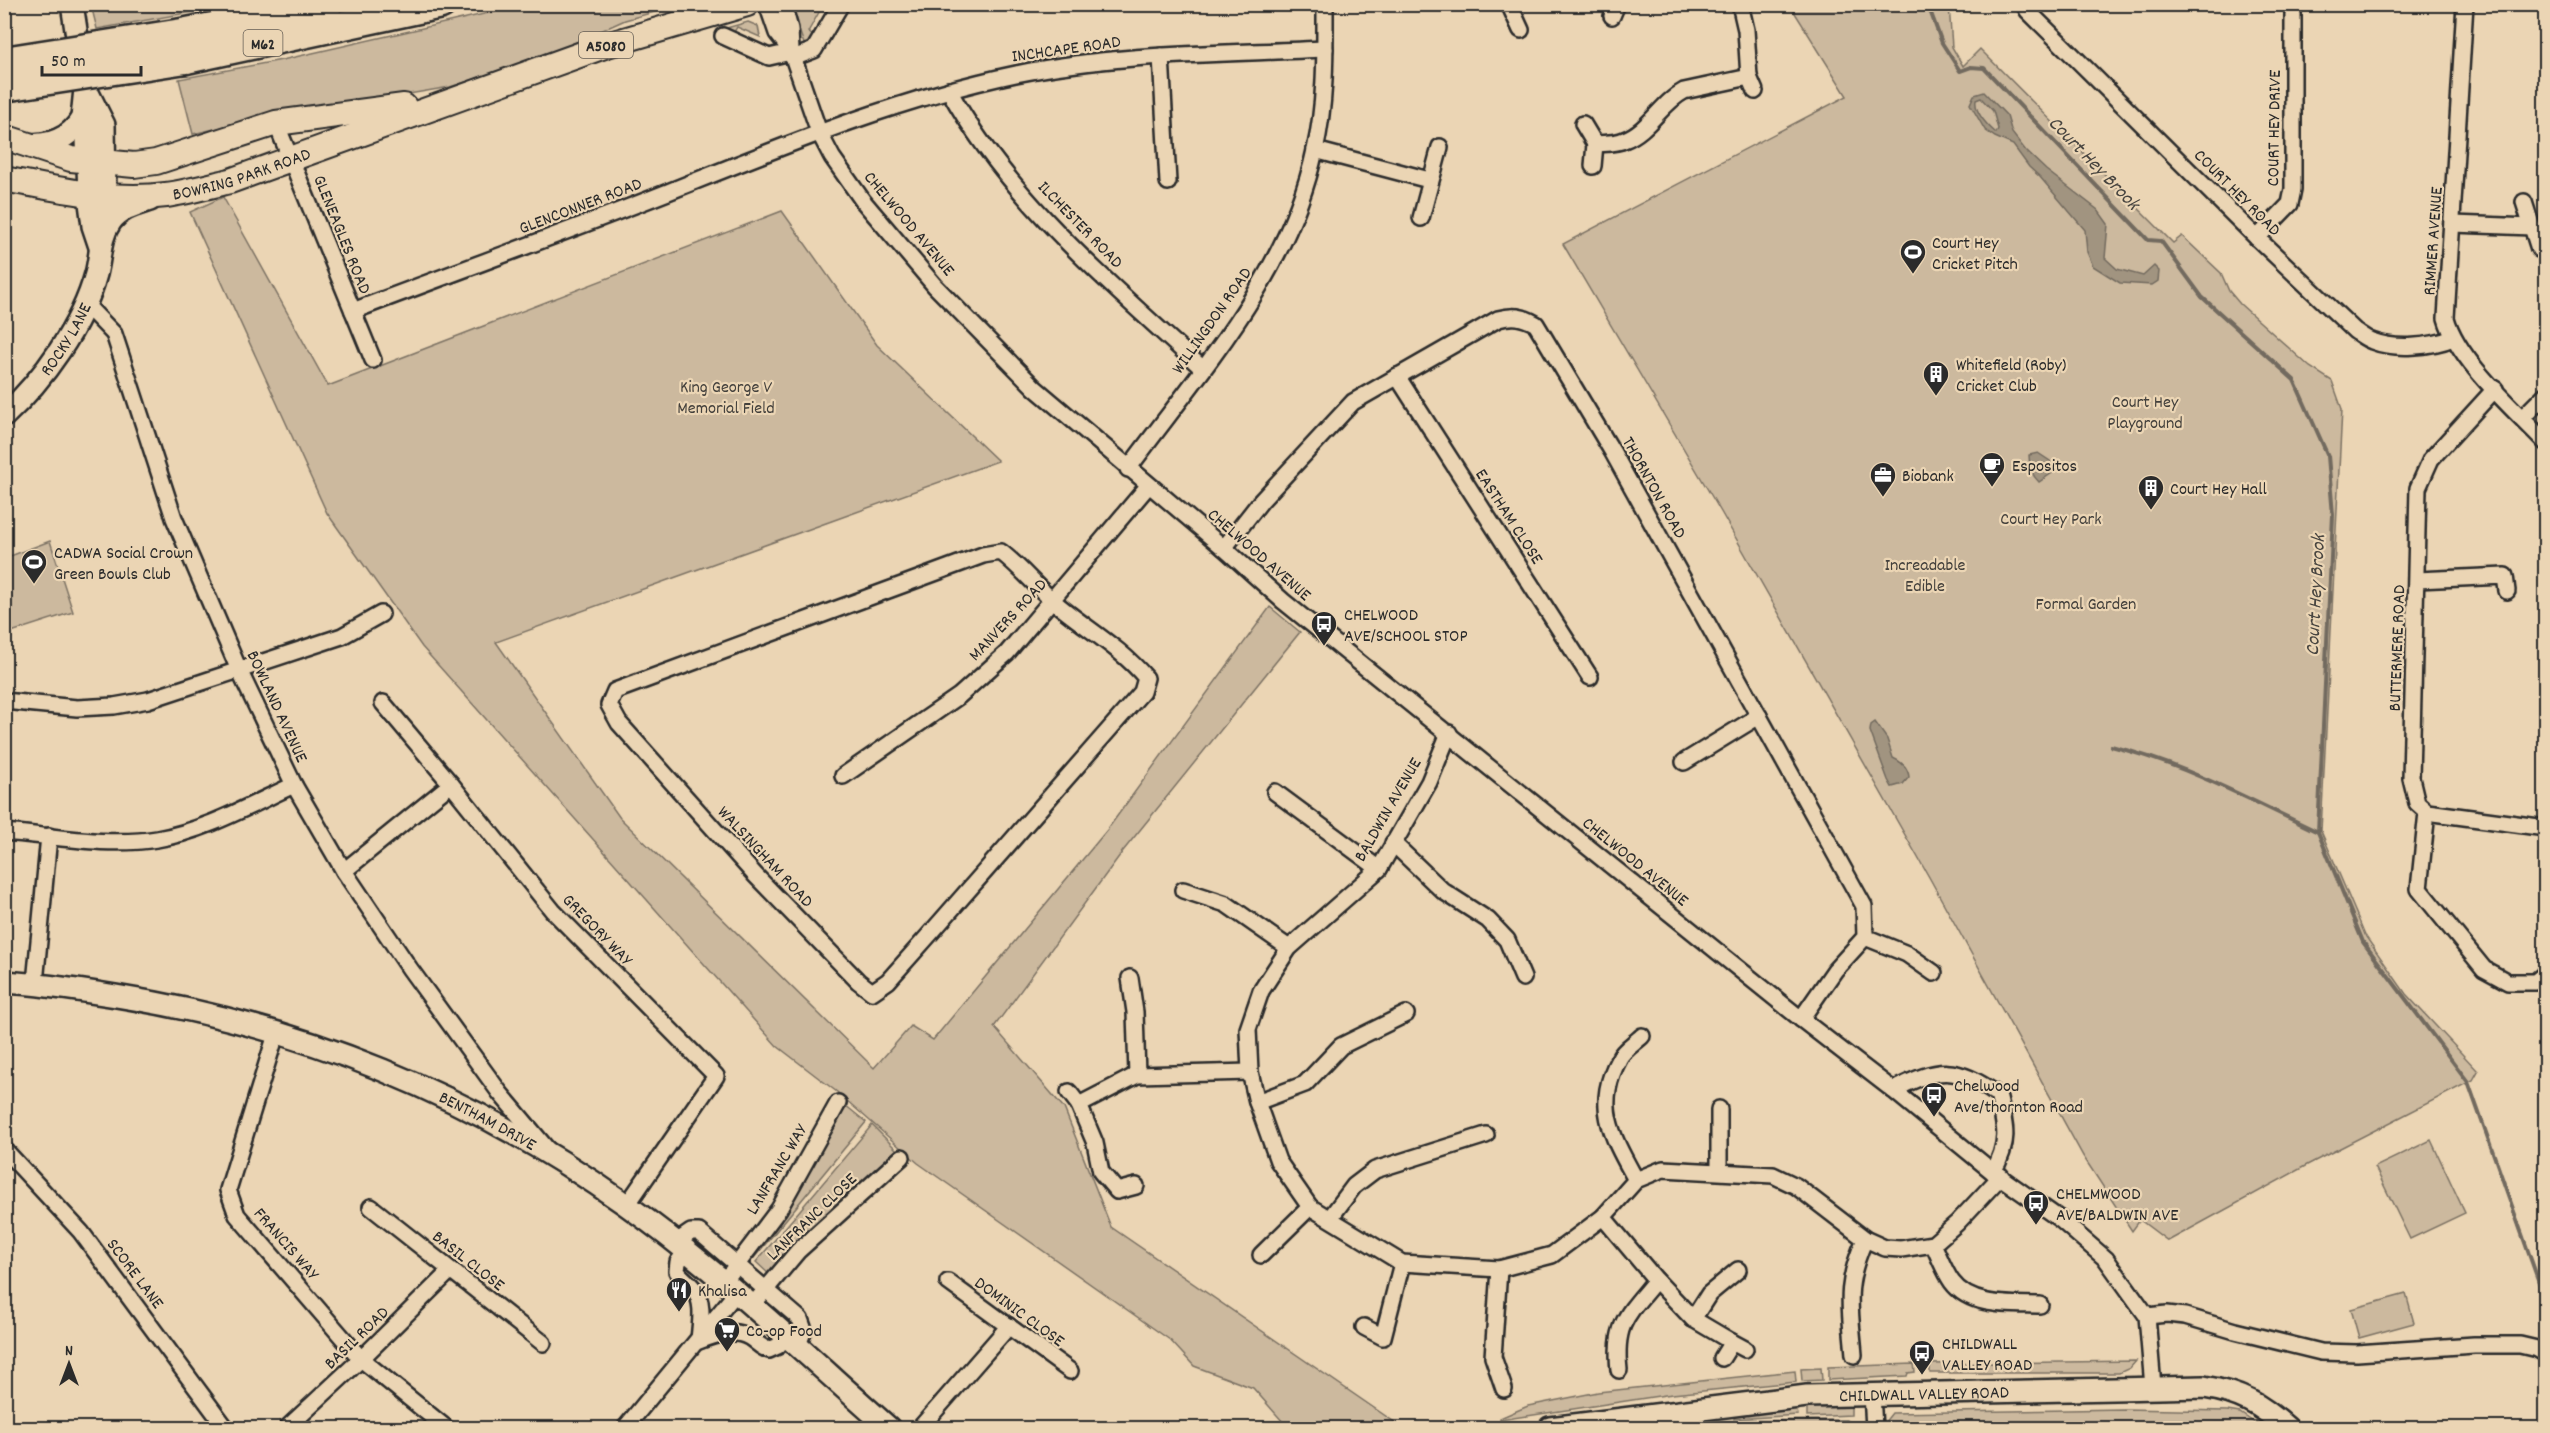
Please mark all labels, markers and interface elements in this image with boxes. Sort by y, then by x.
road number: M62 [244,30,282,56]
street label: INCHCAPE ROAD [1010,30,1123,71]
road number: A5080 [579,32,633,58]
scale bar [42,39,141,77]
text: 50 m [51,50,86,75]
street label: COURT HEY DRIVE [2262,70,2289,187]
water label: Court Hey Brook [2041,111,2146,219]
street label: BOWRING PARK ROAD [171,143,315,209]
street label: COURT HEY ROAD [2187,145,2285,243]
street label: CHELWOOD AVENUE [857,167,960,283]
street label: GLENEAGLES ROAD [305,172,376,298]
street label: GLENCONNER ROAD [516,172,646,242]
street label: ILCHESTER ROAD [1031,176,1128,275]
street label: RIMMER AVENUE [2418,186,2451,296]
place label: Court Hey Cricket Pitch [1932,232,2018,278]
sports icon: Court Hey Cricket Pitch [1898,237,1928,275]
street label: WILLINGDON ROAD [1167,263,1259,380]
street label: ROCKY LANE [35,300,99,382]
place label: Whitefield (Roby) Cricket Club [1956,354,2066,400]
building icon: Whitefield (Roby) Cricket Club [1921,359,1951,397]
park label: King George V Memorial Field [677,376,775,422]
park label: Court Hey Playground [2107,391,2183,437]
street label: THORNTON ROAD [1614,433,1691,544]
cafe icon: Espositos [1977,450,2007,488]
place label: Espositos [2012,455,2077,480]
office icon: Biobank [1868,460,1898,498]
street label: EASTHAM CLOSE [1468,465,1548,570]
place label: Biobank [1902,465,1954,490]
building icon: Court Hey Hall [2136,473,2166,511]
place label: Court Hey Hall [2170,478,2268,503]
street label: CHELWOOD AVENUE [1201,504,1316,608]
park label: Court Hey Park [2000,508,2102,533]
water label: Court Hey Brook [2300,532,2334,657]
place label: CADWA Social Crown Green Bowls Club [54,542,193,588]
sports icon: CADWA Social Crown Green Bowls Club [19,547,49,585]
park label: Increadable Edible [1884,554,1966,600]
street label: MANVERS ROAD [964,574,1054,668]
street label: BUTTERMERE ROAD [2384,584,2413,712]
park label: Formal Garden [2036,593,2136,618]
place label: CHELWOOD AVE/SCHOOL STOP [1344,604,1468,650]
bus stop icon: CHELWOOD AVE/SCHOOL STOP [1309,609,1339,647]
street label: BOWLAND AVENUE [239,647,313,767]
street label: BALDWIN AVENUE [1349,754,1429,867]
street label: WALSINGHAM ROAD [710,801,818,914]
street label: CHELWOOD AVENUE [1576,812,1693,914]
street label: GREGORY WAY [555,889,638,973]
place label: Chelwood Ave/thornton Road [1954,1075,2083,1121]
bus stop icon: Chelwood Ave/thornton Road [1919,1080,1949,1118]
street label: BENTHAM DRIVE [434,1086,540,1158]
street label: LANFRANC WAY [741,1119,816,1220]
street label: LANFRANC CLOSE [762,1168,864,1268]
place label: CHELMWOOD AVE/BALDWIN AVE [2056,1183,2178,1229]
bus stop icon: CHELMWOOD AVE/BALDWIN AVE [2021,1188,2051,1226]
street label: FRANCIS WAY [247,1203,325,1287]
street label: BASIL CLOSE [426,1226,509,1298]
street label: SCORE LANE [99,1234,169,1315]
street label: DOMINIC CLOSE [968,1272,1069,1354]
restaurant icon: Khalisa [664,1275,694,1313]
place label: Khalisa [698,1280,747,1305]
street label: BASIL ROAD [320,1301,396,1376]
supermarket icon: Co-op Food [712,1315,742,1353]
place label: Co-op Food [746,1320,822,1345]
place label: CHILDWALL VALLEY ROAD [1942,1333,2032,1379]
north arrow [39,1334,99,1394]
bus stop icon: CHILDWALL VALLEY ROAD [1907,1338,1937,1376]
text: N [65,1340,73,1363]
street label: CHILDWALL VALLEY ROAD [1839,1381,2009,1410]

